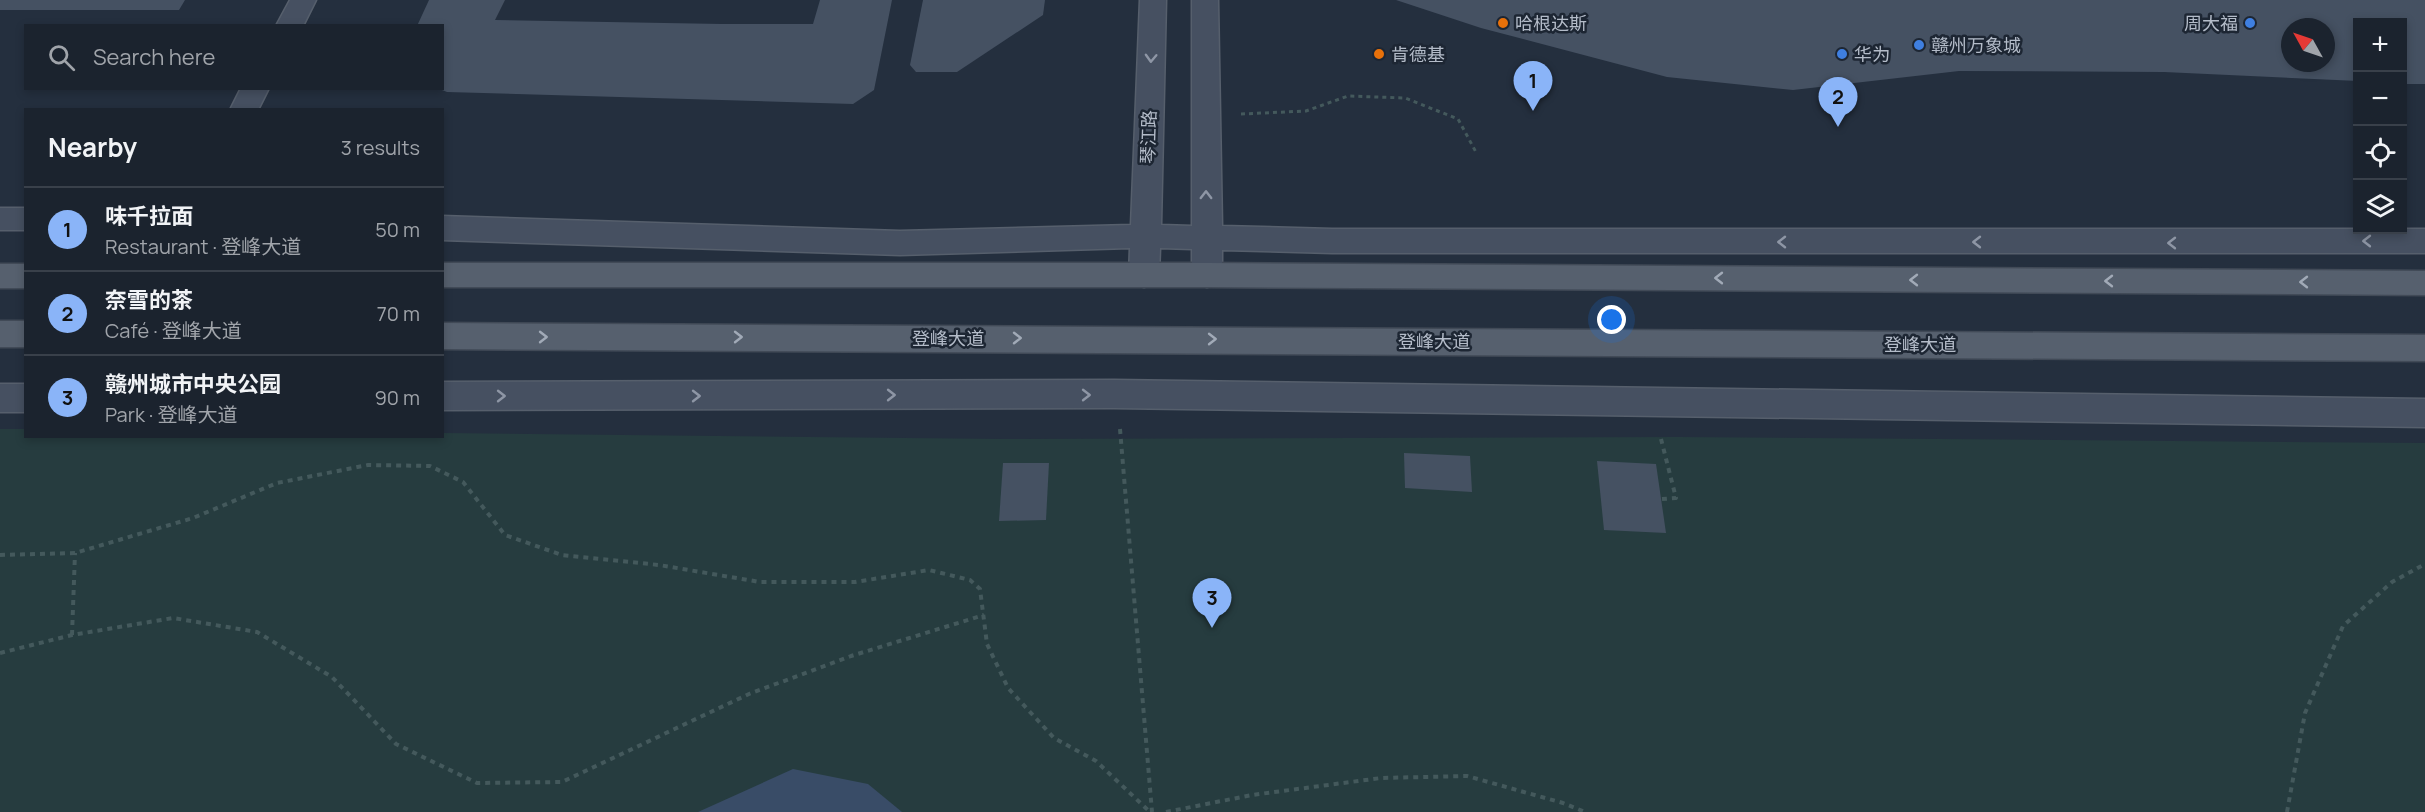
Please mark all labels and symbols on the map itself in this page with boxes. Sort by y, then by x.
place label: 哈根达斯 [1515,11,1587,35]
place label: 周大福 [2184,11,2238,35]
marker: 哈根达斯 [1496,16,1510,30]
marker: 周大福 [2243,16,2257,30]
north arrow [2281,18,2335,72]
place label: 赣州万象城 [1931,33,2021,57]
marker: 赣州万象城 [1912,38,1926,52]
place label: 肯德基 [1391,42,1445,66]
place label: 华为 [1854,42,1890,66]
marker: 肯德基 [1372,47,1386,61]
marker: 华为 [1835,47,1849,61]
one-way arrow [1144,54,1157,63]
pin: 1 [1514,62,1552,111]
pin: 2 [1818,78,1858,127]
street label: 琴江路 [1135,110,1161,164]
one-way arrow [1200,191,1212,200]
one-way arrow [2362,235,2371,247]
one-way arrow [1777,236,1786,248]
one-way arrow [1972,236,1981,248]
one-way arrow [2167,237,2176,249]
one-way arrow [1714,272,1723,284]
one-way arrow [1909,274,1918,286]
one-way arrow [2104,275,2113,287]
one-way arrow [2299,276,2308,289]
your location [1597,305,1626,334]
street label: 登峰大道 [912,326,984,350]
street label: 登峰大道 [1398,329,1470,353]
one-way arrow [538,330,547,343]
one-way arrow [733,331,742,343]
one-way arrow [1012,332,1021,344]
street label: 登峰大道 [1884,332,1956,356]
one-way arrow [1207,333,1216,346]
one-way arrow [886,389,895,401]
one-way arrow [1081,389,1090,401]
one-way arrow [496,390,505,402]
one-way arrow [691,390,700,402]
pin: 3 [1192,578,1232,628]

